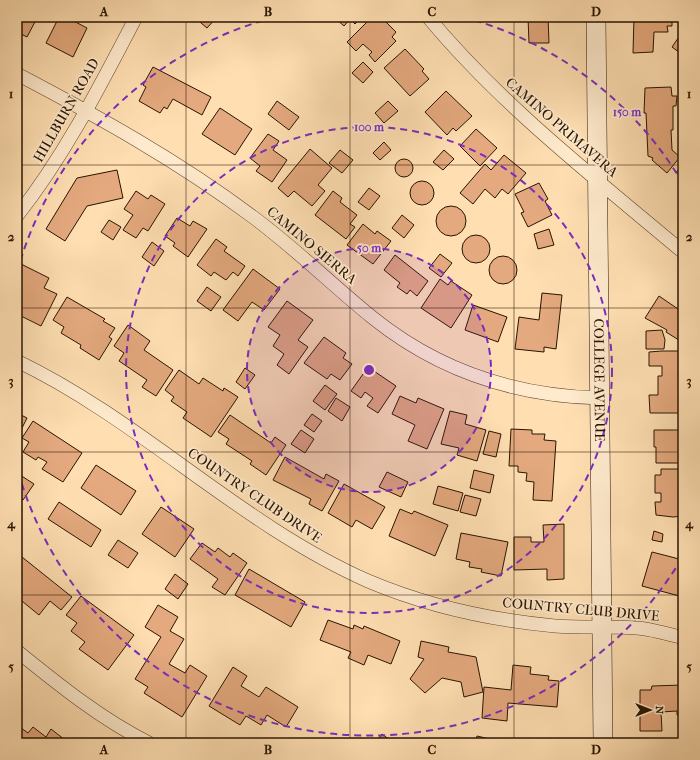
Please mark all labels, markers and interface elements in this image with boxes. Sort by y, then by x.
text: A [99,4,109,19]
text: B [264,4,273,19]
text: C [428,4,437,19]
text: D [591,4,601,19]
street label: HILLBURN ROAD [30,55,103,165]
street label: CAMINO PRIMAVERA [502,74,622,181]
text: 1 [9,86,14,101]
text: 1 [687,86,692,101]
text: 150 m [613,105,642,119]
text: 100 m [354,120,385,134]
street label: CAMINO SIERRA [263,203,361,288]
text: 2 [8,229,15,244]
text: 2 [686,229,693,244]
text: 50 m [357,241,382,255]
street label: COLLEGE AVENUE [590,318,608,442]
centre of rings [362,363,376,377]
text: 3 [8,373,14,389]
text: 3 [686,373,692,389]
street label: COUNTRY CLUB DRIVE [185,444,325,547]
text: 4 [6,516,16,532]
text: 4 [684,516,694,532]
street label: COUNTRY CLUB DRIVE [502,594,661,625]
text: 5 [8,659,14,674]
text: 5 [686,659,692,674]
north arrow [630,690,670,730]
text: N [653,706,666,715]
text: A [99,742,109,757]
text: B [264,742,273,757]
text: C [428,742,437,757]
text: D [591,742,601,757]

